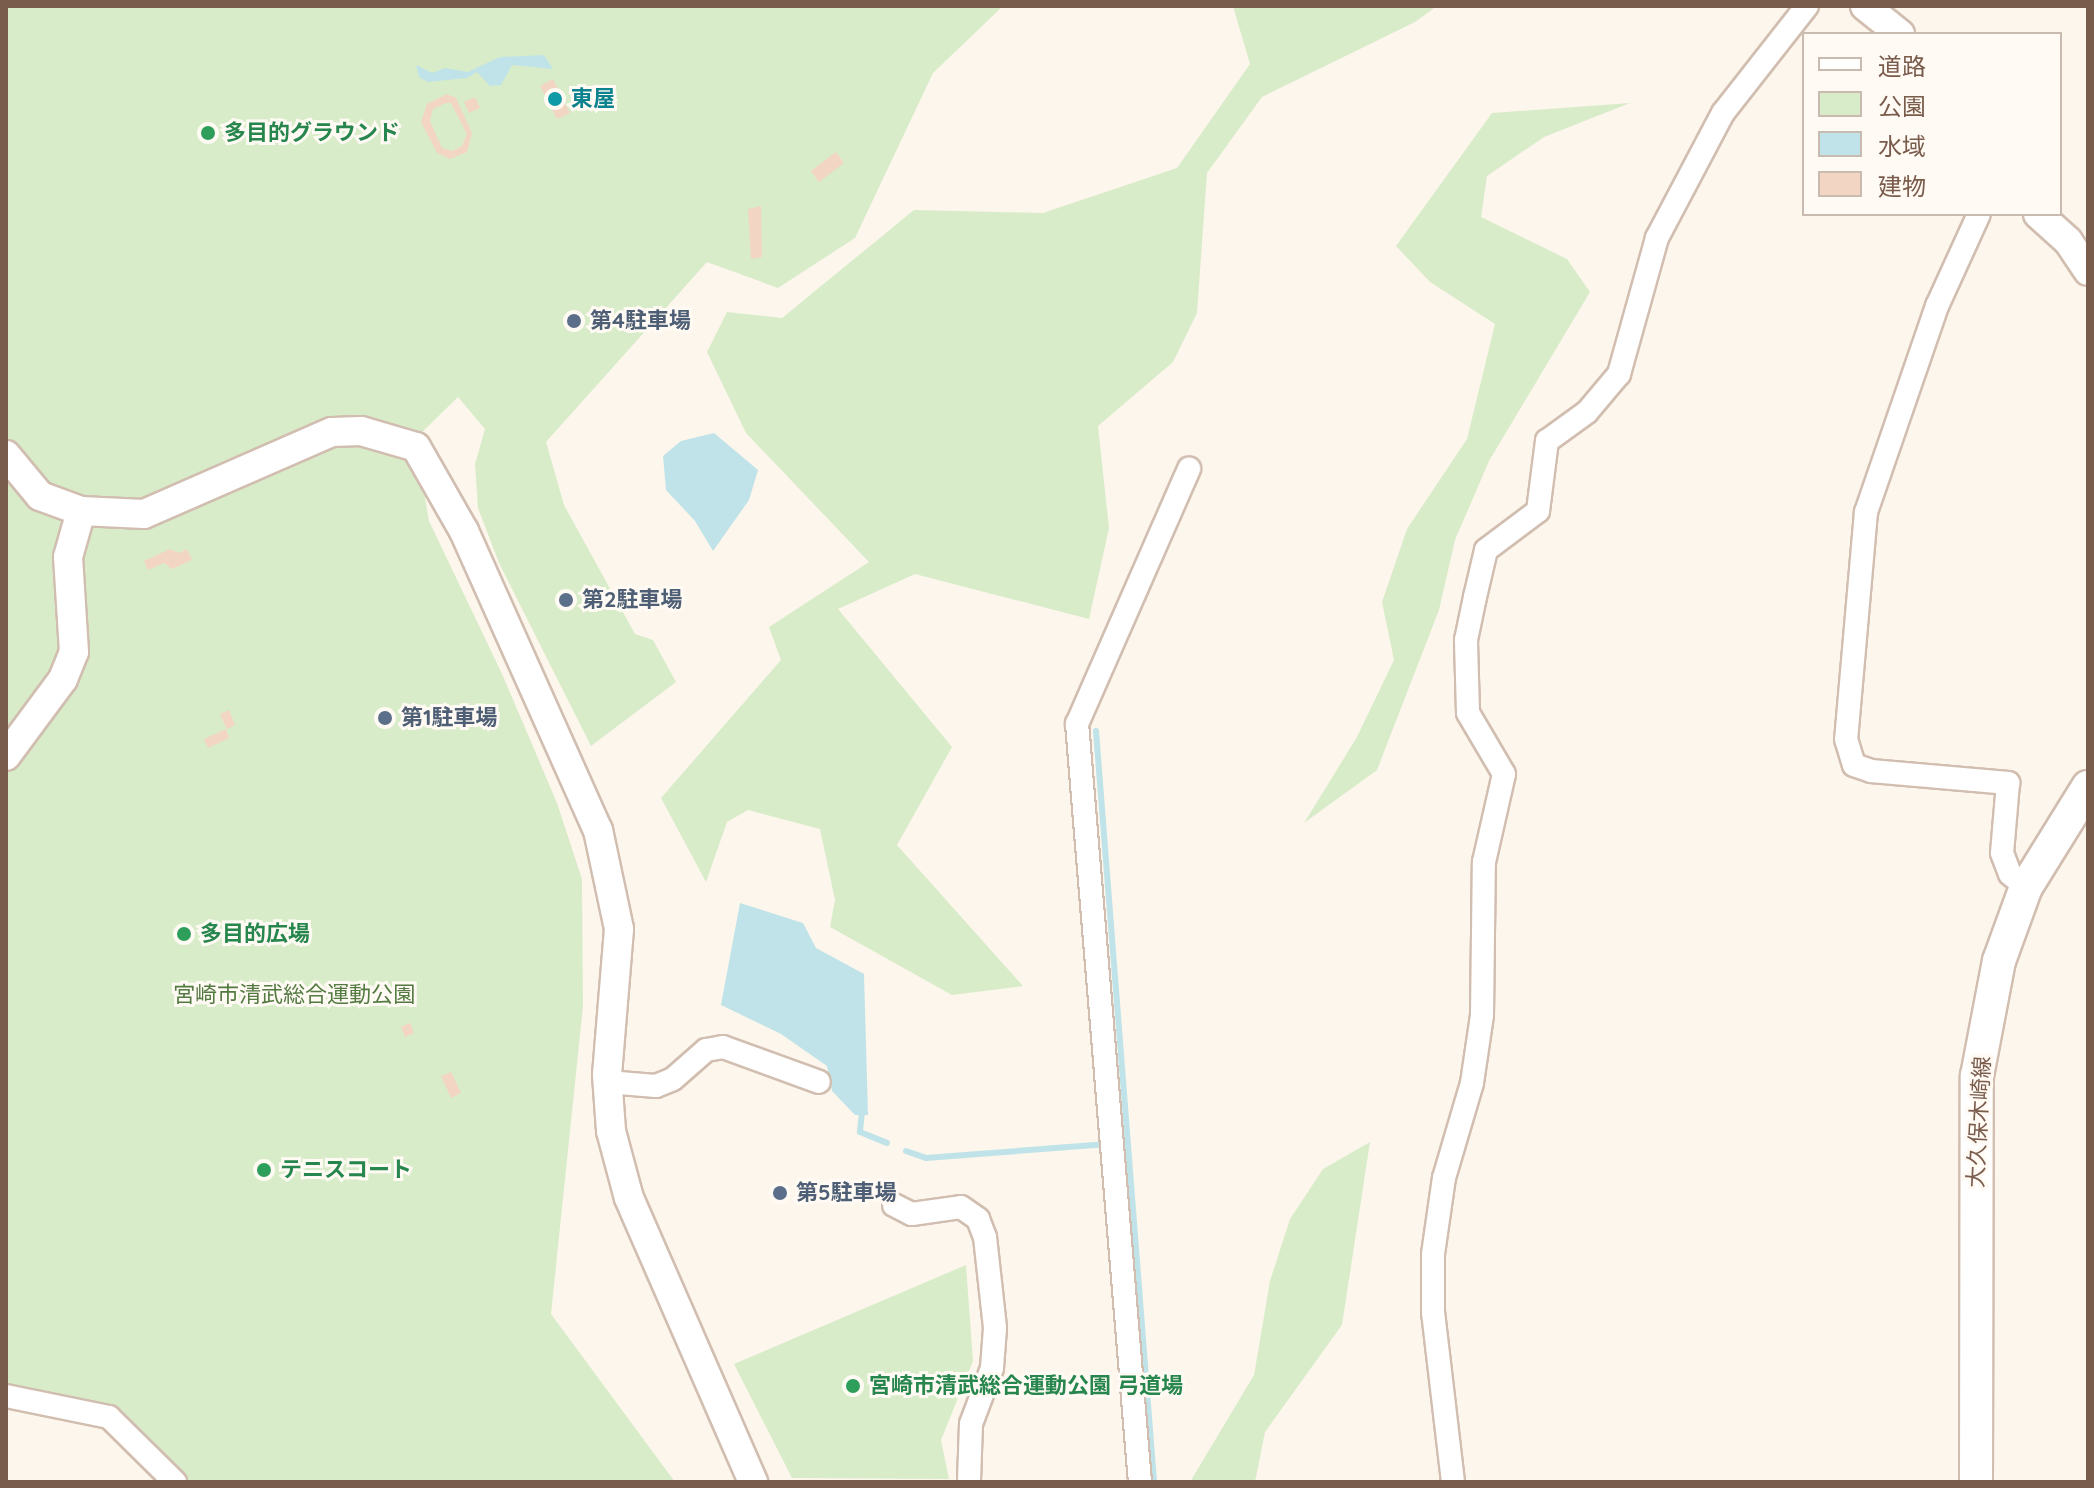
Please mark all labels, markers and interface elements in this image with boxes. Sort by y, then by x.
legend [1802,32,2062,216]
text: 道路 [1878,51,1926,81]
place label: 東屋 [571,86,615,112]
marker: 東屋 [546,90,564,108]
text: 公園 [1878,91,1926,121]
place label: 多目的グラウンド [224,120,400,146]
marker: 多目的グラウンド [199,124,217,142]
text: 水域 [1878,131,1926,161]
text: 建物 [1878,171,1926,201]
place label: 第4駐車場 [590,308,691,334]
marker: 第4駐車場 [565,312,583,330]
place label: 第2駐車場 [582,587,683,613]
marker: 第2駐車場 [557,591,575,609]
place label: 第1駐車場 [401,705,498,731]
marker: 第1駐車場 [376,709,394,727]
place label: 多目的広場 [200,921,310,947]
marker: 多目的広場 [175,925,193,943]
park label: 宮崎市清武総合運動公園 [173,982,415,1008]
street label: 大久保木崎線 [1962,1055,1996,1189]
place label: テニスコート [280,1157,412,1183]
marker: テニスコート [255,1161,273,1179]
place label: 第5駐車場 [796,1180,897,1206]
marker: 第5駐車場 [771,1184,789,1202]
place label: 宮崎市清武総合運動公園 弓道場 [869,1373,1183,1399]
marker: 宮崎市清武総合運動公園 弓道場 [844,1377,862,1395]

